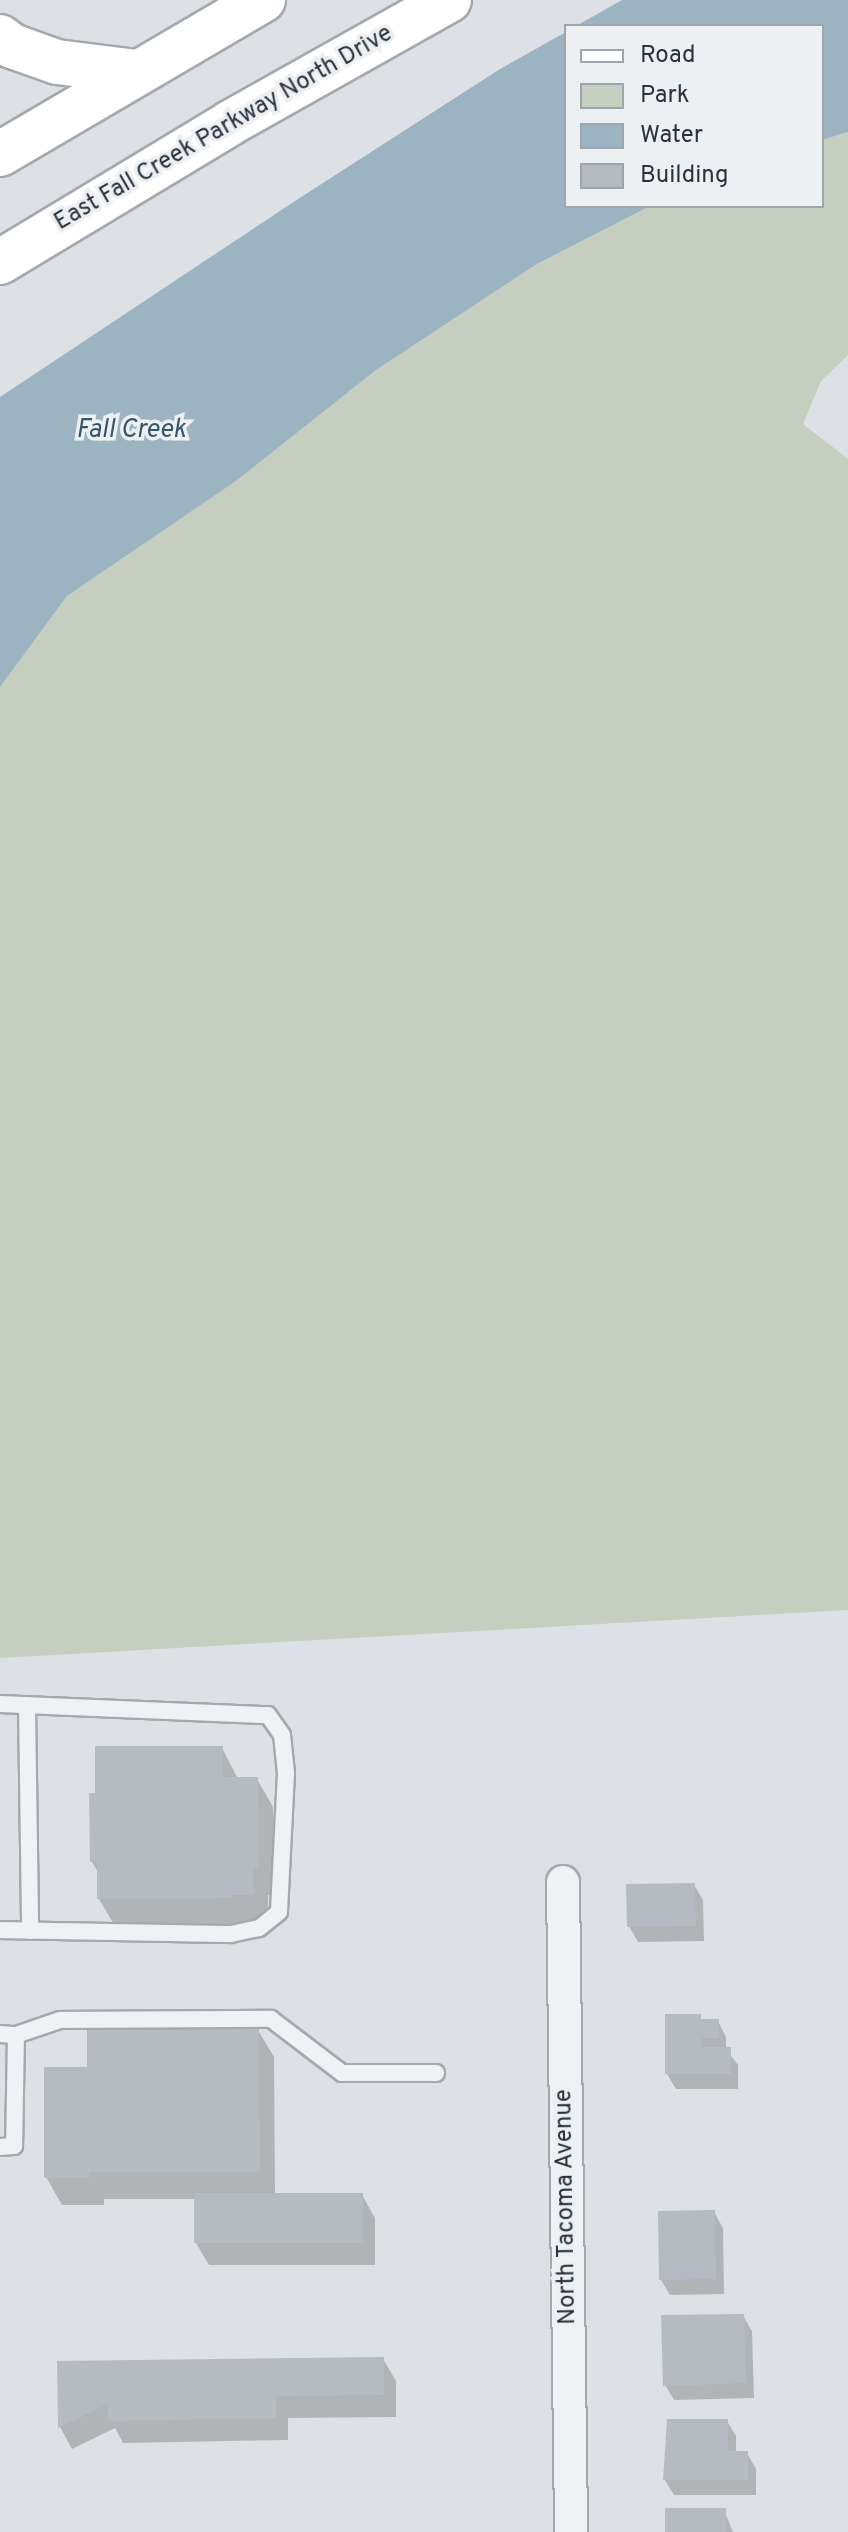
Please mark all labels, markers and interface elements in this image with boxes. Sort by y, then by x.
street label: East Fall Creek Parkway North Drive [50,20,398,238]
legend [564,24,824,208]
text: Road [640,41,696,71]
text: Park [640,81,690,111]
text: Water [640,121,703,151]
text: Building [640,161,729,191]
water label: Fall Creek [76,415,186,447]
street label: North Tacoma Avenue [551,2088,583,2326]

